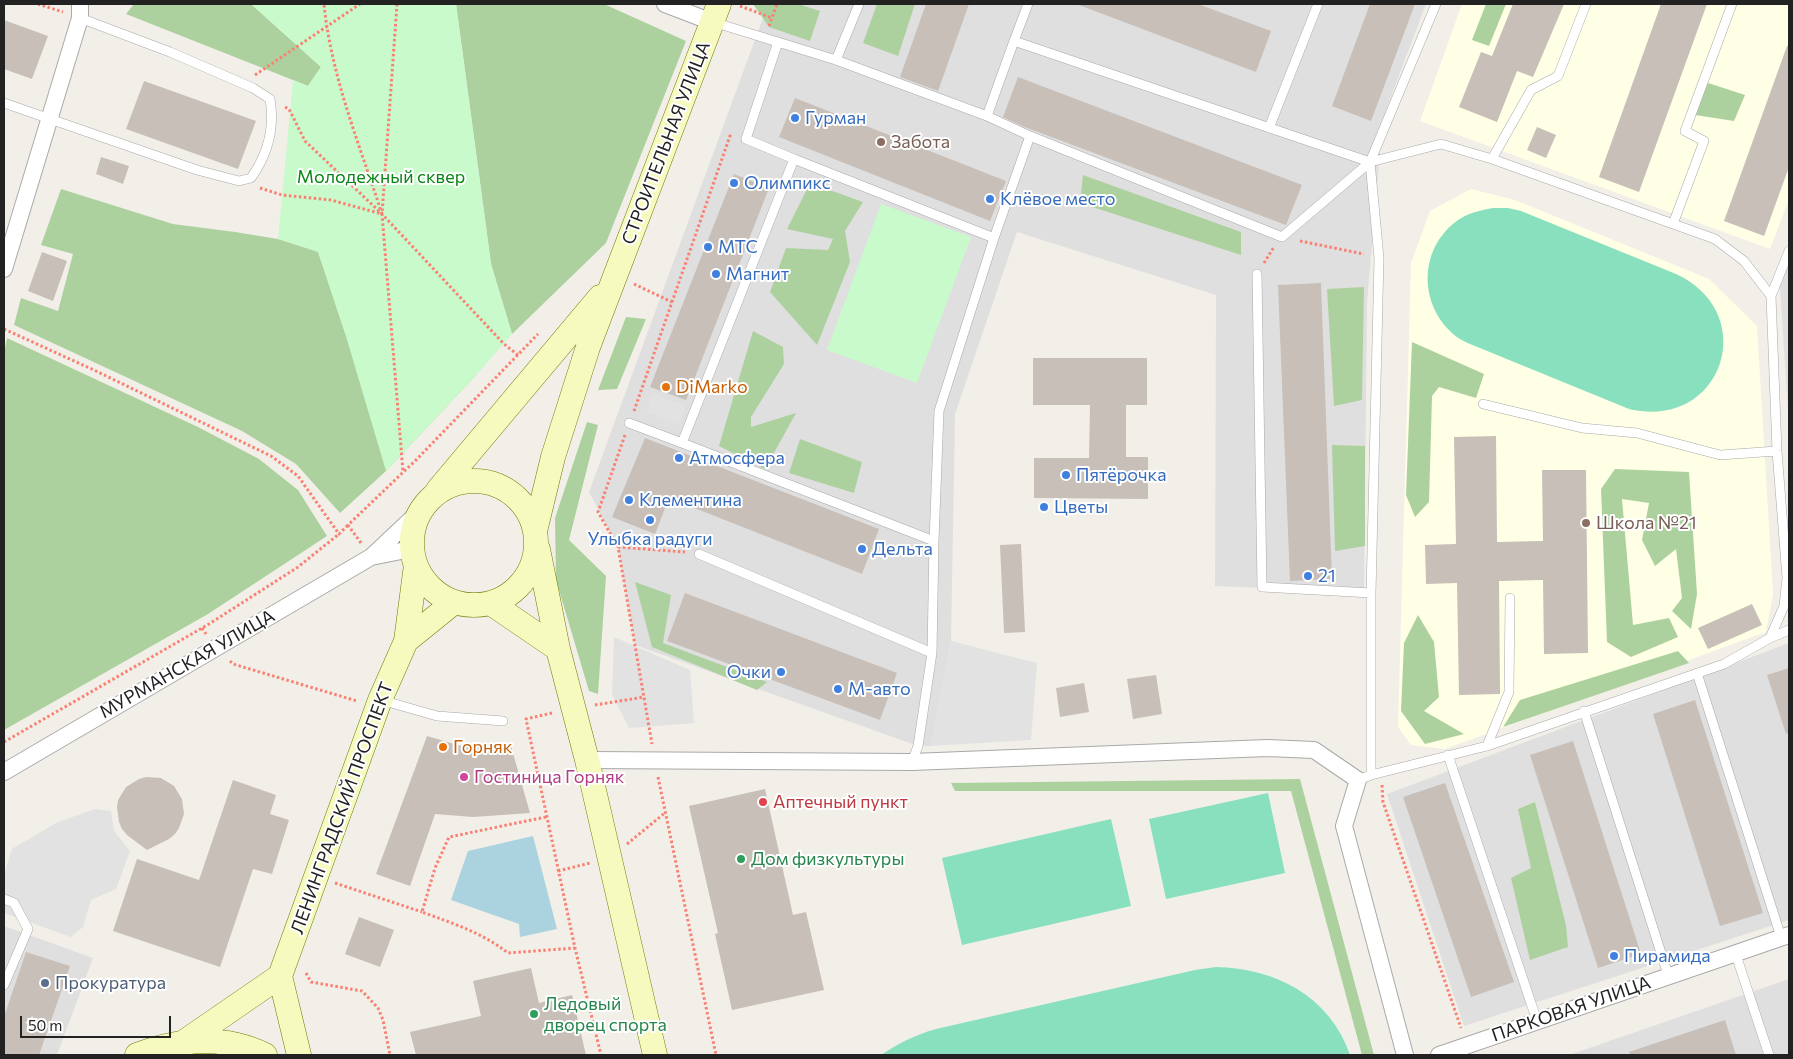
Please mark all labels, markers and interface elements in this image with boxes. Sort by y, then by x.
street label: СТРОИТЕЛЬНАЯ УЛИЦА [617,38,715,248]
place label: Гурман [805,107,866,129]
marker: Гурман [789,112,801,124]
place label: Забота [891,131,950,153]
marker: Забота [875,136,887,148]
park label: Молодежный сквер [297,166,465,188]
place label: Олимпикс [744,172,831,194]
marker: Олимпикс [728,177,740,189]
place label: Клёвое место [1000,188,1115,210]
marker: Клёвое место [984,193,996,205]
place label: МТС [718,236,758,258]
marker: МТС [702,241,714,253]
place label: Магнит [726,263,789,285]
marker: Магнит [710,268,722,280]
place label: DiMarko [676,376,748,398]
marker: DiMarko [660,381,672,393]
place label: Атмосфера [689,447,785,469]
marker: Атмосфера [673,452,685,464]
place label: Пятёрочка [1076,464,1167,486]
marker: Пятёрочка [1060,469,1072,481]
place label: Клементина [639,489,742,511]
marker: Клементина [623,494,635,506]
place label: Цветы [1054,496,1108,518]
marker: Цветы [1038,501,1050,513]
place label: Школа №21 [1596,512,1697,534]
marker: Улыбка радуги [644,514,656,526]
marker: Школа №21 [1580,517,1592,529]
place label: Улыбка радуги [588,528,712,550]
place label: Дельта [872,538,933,560]
marker: Дельта [856,543,868,555]
place label: 21 [1318,565,1336,587]
marker: 21 [1302,570,1314,582]
street label: МУРМАНСКАЯ УЛИЦА [96,605,278,723]
place label: Очки [727,661,771,683]
marker: Очки [775,666,787,678]
place label: М-авто [848,678,911,700]
street label: ЛЕНИНГРАДСКИЙ ПРОСПЕКТ [286,679,398,937]
marker: М-авто [832,683,844,695]
place label: Горняк [453,736,512,758]
marker: Горняк [437,741,449,753]
place label: Гостиница Горняк [474,766,624,788]
marker: Гостиница Горняк [458,771,470,783]
place label: Аптечный пункт [773,791,908,813]
marker: Аптечный пункт [757,796,769,808]
place label: Дом физкультуры [751,848,904,870]
marker: Дом физкультуры [735,853,747,865]
place label: Пирамида [1624,945,1711,967]
marker: Пирамида [1608,950,1620,962]
place label: Прокуратура [55,972,166,994]
street label: ПАРКОВАЯ УЛИЦА [1489,972,1653,1046]
marker: Прокуратура [39,977,51,989]
place label: Ледовый дворец спорта [544,993,667,1036]
scale bar [22,1006,174,1038]
marker: Ледовый дворец спорта [528,1008,540,1020]
text: 50 m [28,1016,62,1034]

